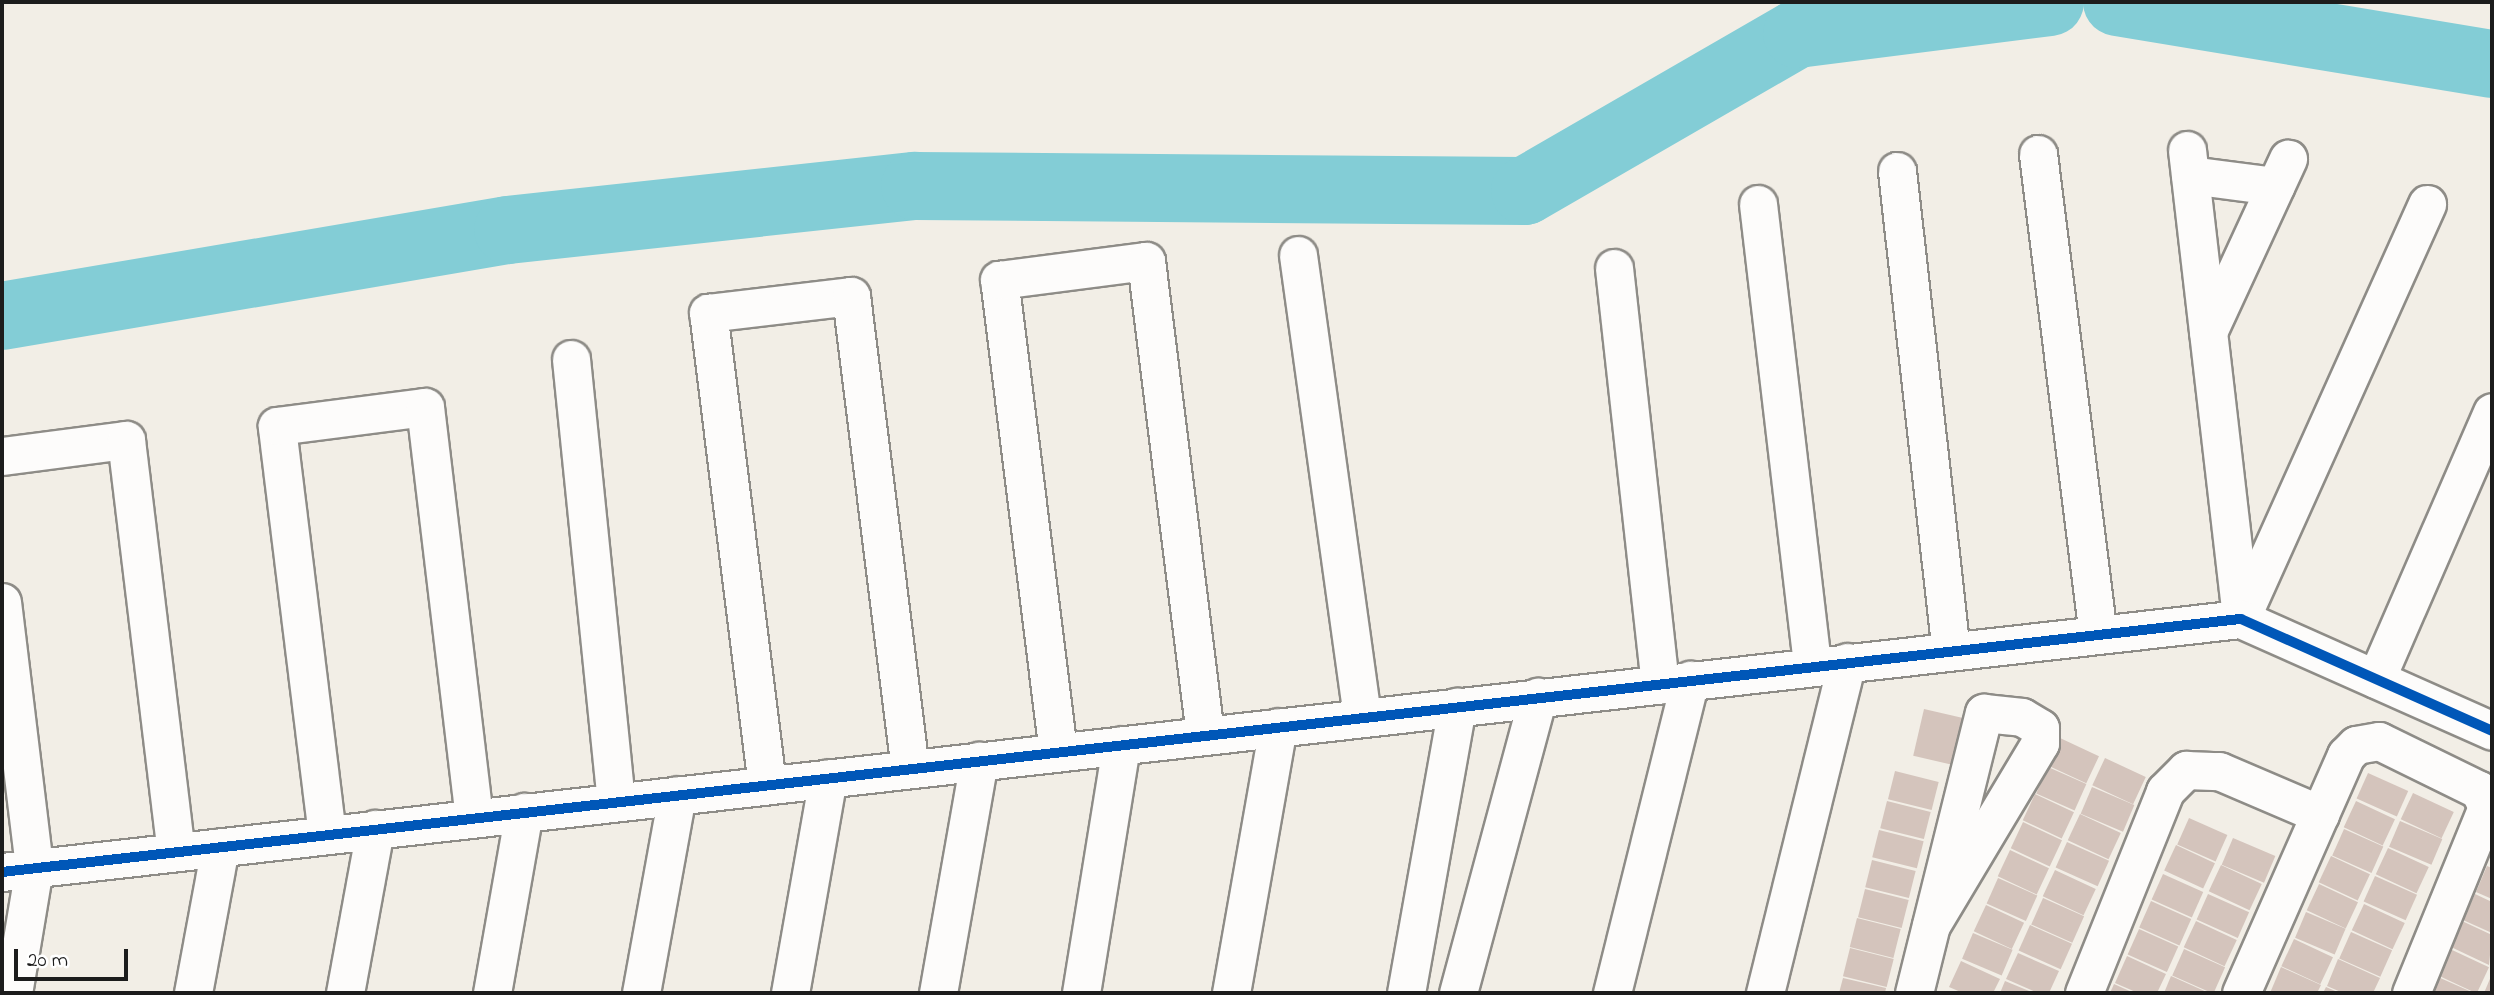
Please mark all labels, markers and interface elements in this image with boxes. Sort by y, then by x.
scale bar [18,936,131,980]
text: 20 m [27,946,68,976]

